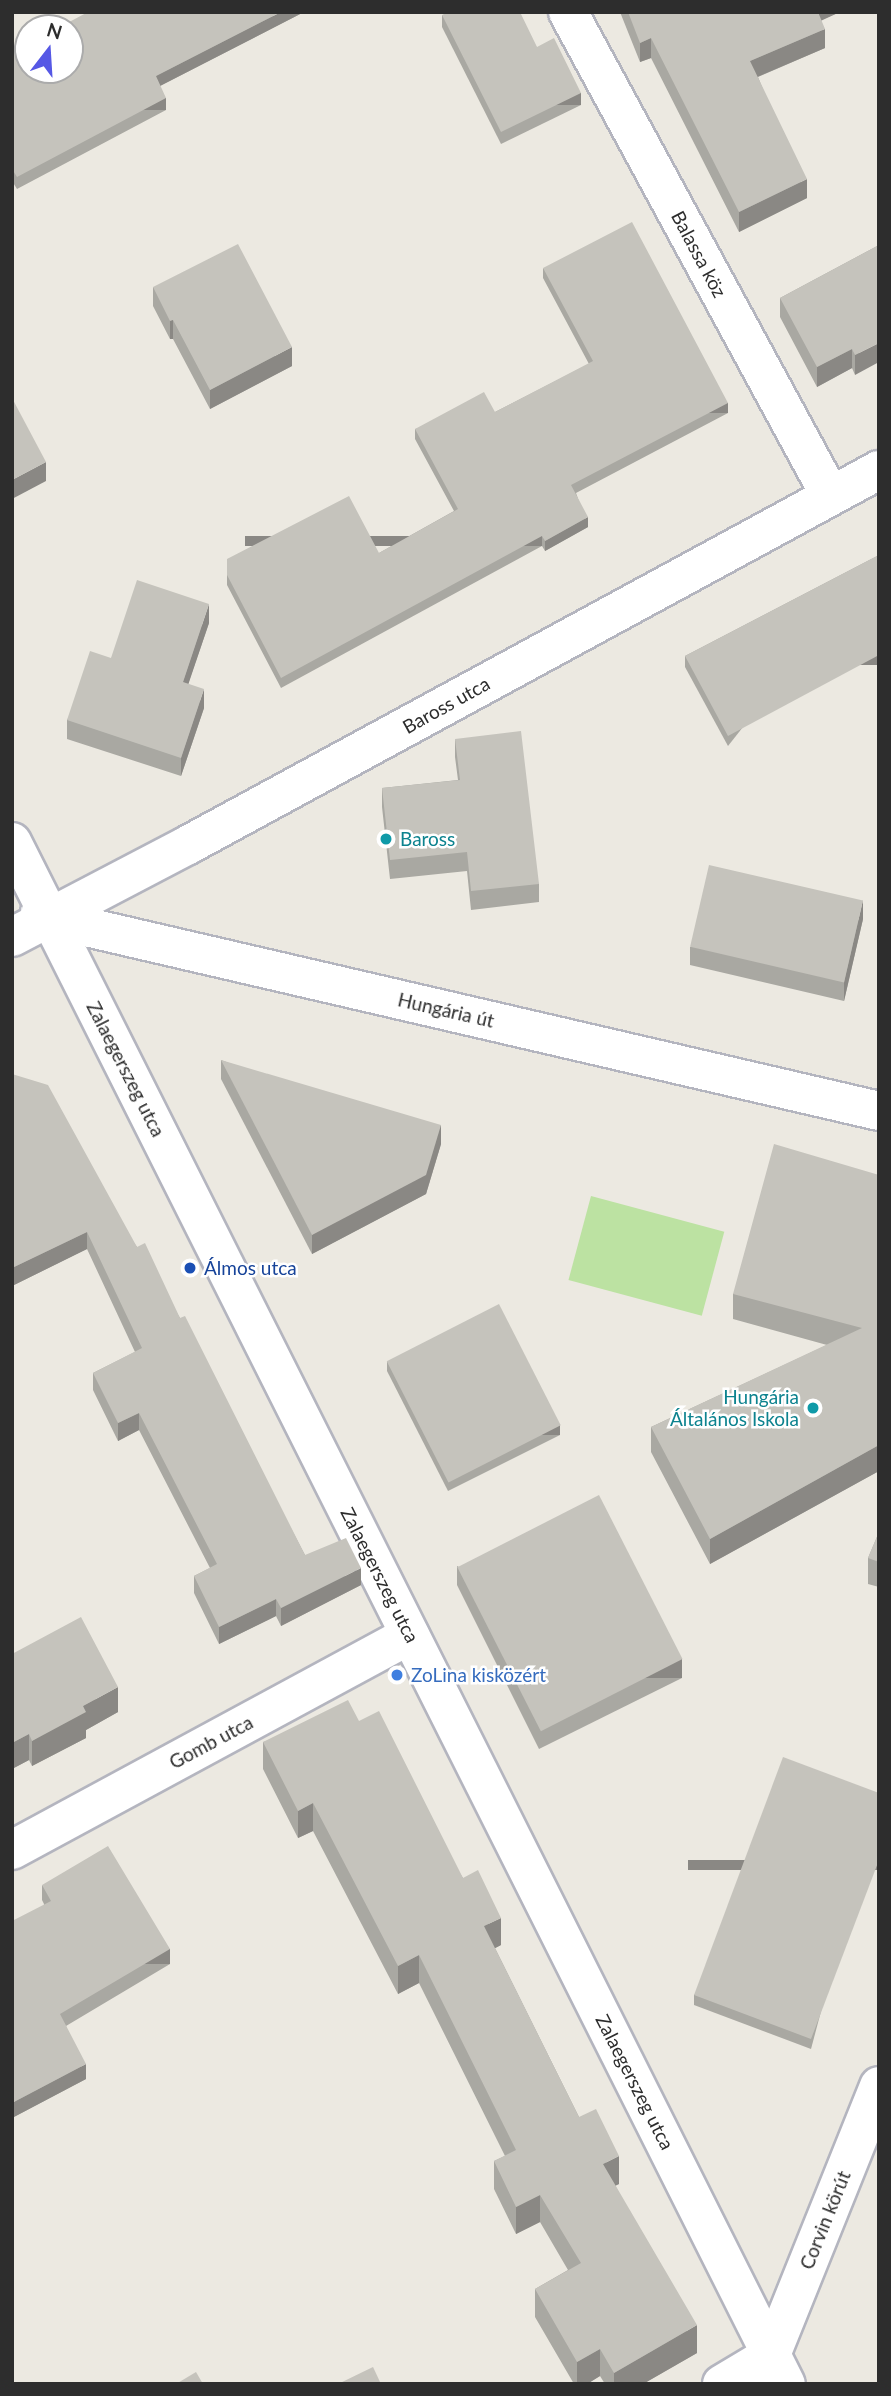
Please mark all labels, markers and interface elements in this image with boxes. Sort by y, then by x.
north arrow [14,14,84,84]
text: N [44,17,65,43]
street label: Balassa köz [667,207,731,301]
street label: Baross utca [398,672,494,738]
place label: Baross [400,828,455,850]
marker: Baross [378,831,394,847]
street label: Hungária út [396,988,496,1032]
street label: Zalaegerszeg utca [82,998,170,1140]
place label: Álmos utca [204,1257,297,1279]
marker: Álmos utca [182,1260,198,1276]
place label: Hungária Általános Iskola [670,1386,799,1430]
marker: Hungária Általános Iskola [805,1400,821,1416]
street label: Zalaegerszeg utca [336,1504,424,1646]
place label: ZoLina kisközért [411,1664,546,1686]
marker: ZoLina kisközért [389,1667,405,1683]
street label: Gomb utca [165,1710,257,1774]
street label: Zalaegerszeg utca [591,2011,679,2153]
street label: Corvin körút [795,2167,855,2273]

